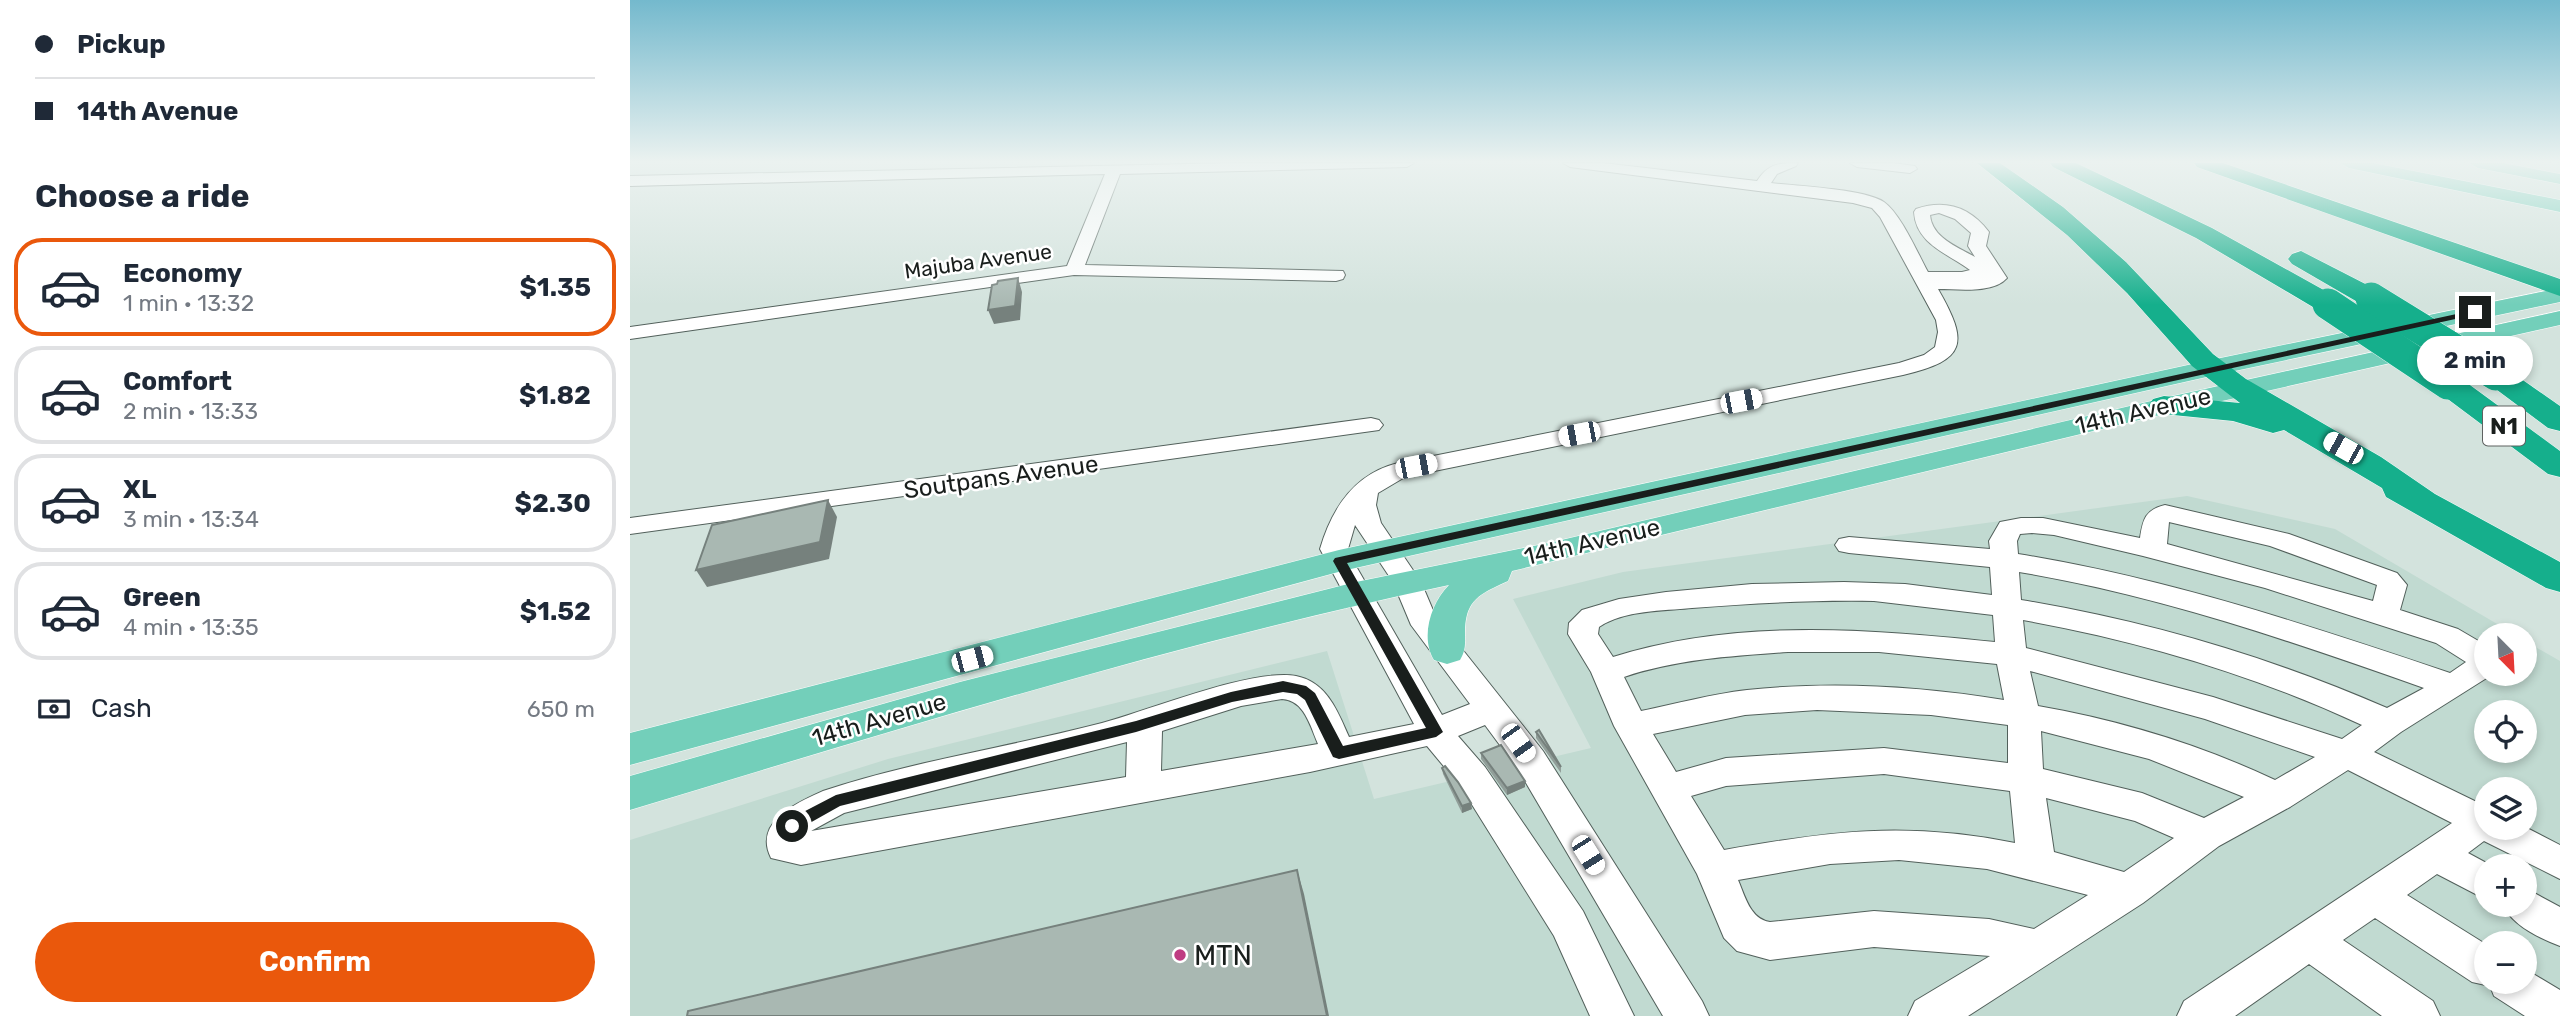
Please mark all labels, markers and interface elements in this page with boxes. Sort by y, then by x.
text: Pickup [77,29,166,60]
text: 14th Avenue [77,96,238,127]
text: Choose a ride [35,177,249,215]
street label: Majuba Avenue [903,238,1053,284]
icon: car [39,256,102,319]
text: Economy [123,258,242,289]
text: $1.35 [519,272,591,303]
text: 1 min · 13:32 [123,289,254,317]
route end [2459,296,2491,328]
callout: 2 min [2417,336,2533,386]
text: 2 min [2444,346,2506,374]
icon: car [39,364,102,427]
text: Comfort [123,366,232,397]
text: $1.82 [519,380,591,411]
street label: 14th Avenue [2072,382,2214,440]
car [1719,387,1764,415]
text: 2 min · 13:33 [123,397,258,425]
road number: N1 [2483,406,2525,446]
car [1557,420,1602,448]
car [2320,429,2367,467]
street label: Soutpans Avenue [902,449,1100,505]
car [1394,452,1439,480]
icon: car [39,472,102,535]
text: XL [123,474,156,505]
text: $2.30 [515,488,591,519]
text: 3 min · 13:34 [123,505,259,533]
street label: 14th Avenue [1521,513,1663,571]
icon: car [39,580,102,643]
text: Green [123,582,201,613]
text: $1.52 [520,596,591,627]
text: 4 min · 13:35 [123,613,259,641]
north arrow [2474,623,2538,686]
map controls [2474,623,2537,994]
car [949,643,996,675]
street label: 14th Avenue [809,687,949,753]
icon: cash [35,690,73,728]
text: Cash [91,693,152,724]
text: 650 m [527,695,595,723]
button: locate [2474,700,2537,763]
car [1498,720,1539,766]
button: layers [2474,777,2537,840]
route start [776,810,808,842]
car [1568,832,1609,878]
button: + [2474,854,2537,917]
button: Confirm [35,922,595,1002]
button: − [2474,931,2537,994]
place label: MTN [1194,939,1252,972]
marker: MTN [1172,947,1188,963]

